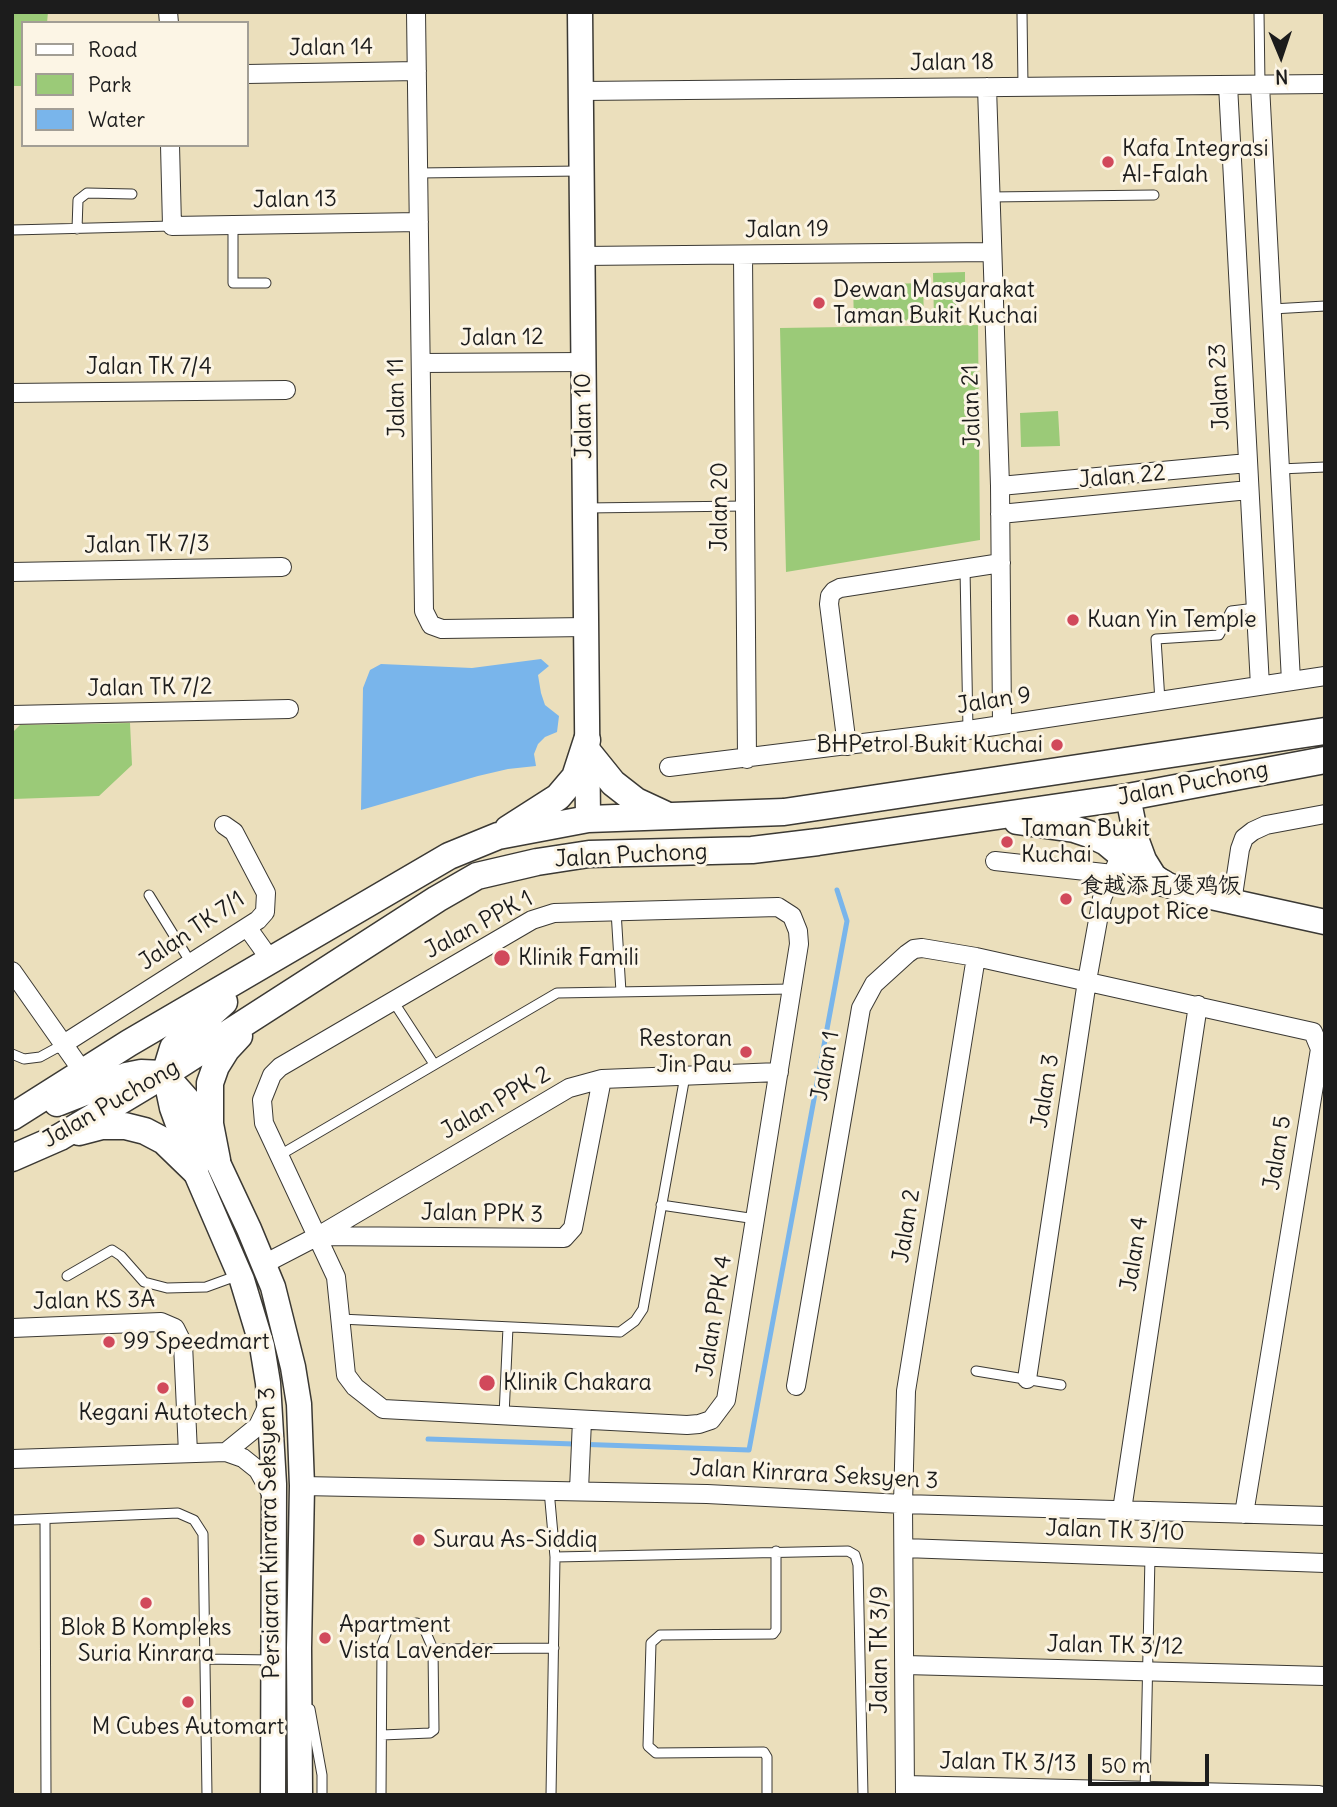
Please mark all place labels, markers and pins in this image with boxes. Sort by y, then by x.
place label: Kafa Integrasi Al-Falah [1122,135,1269,189]
marker: Kafa Integrasi Al-Falah [1100,154,1116,170]
place label: Dewan Masyarakat Taman Bukit Kuchai [833,276,1038,330]
marker: Dewan Masyarakat Taman Bukit Kuchai [811,295,827,311]
place label: Kuan Yin Temple [1087,606,1257,634]
marker: Kuan Yin Temple [1065,612,1081,628]
place label: BHPetrol Bukit Kuchai [816,731,1043,759]
marker: BHPetrol Bukit Kuchai [1049,737,1065,753]
place label: Taman Bukit Kuchai [1021,815,1150,869]
marker: Taman Bukit Kuchai [999,834,1015,850]
place label: 食越添瓦煲鸡饭 Claypot Rice [1080,872,1241,926]
marker: 食越添瓦煲鸡饭 Claypot Rice [1058,891,1074,907]
place label: Klinik Famili [518,944,639,972]
marker: Klinik Famili [492,948,512,968]
place label: Restoran Jin Pau [639,1025,732,1079]
marker: Restoran Jin Pau [738,1044,754,1060]
place label: 99 Speedmart [123,1328,270,1356]
marker: 99 Speedmart [101,1334,117,1350]
place label: Klinik Chakara [503,1369,652,1397]
marker: Klinik Chakara [477,1373,497,1393]
marker: Kegani Autotech [155,1380,171,1396]
place label: Kegani Autotech [78,1399,248,1427]
place label: Surau As-Siddiq [433,1526,597,1554]
marker: Surau As-Siddiq [411,1532,427,1548]
marker: Blok B Kompleks Suria Kinrara [138,1595,154,1611]
place label: Apartment Vista Lavender [339,1611,493,1665]
place label: Blok B Kompleks Suria Kinrara [61,1614,231,1668]
marker: Apartment Vista Lavender [317,1630,333,1646]
marker: M Cubes Automart [180,1694,196,1710]
place label: M Cubes Automart [92,1713,284,1741]

